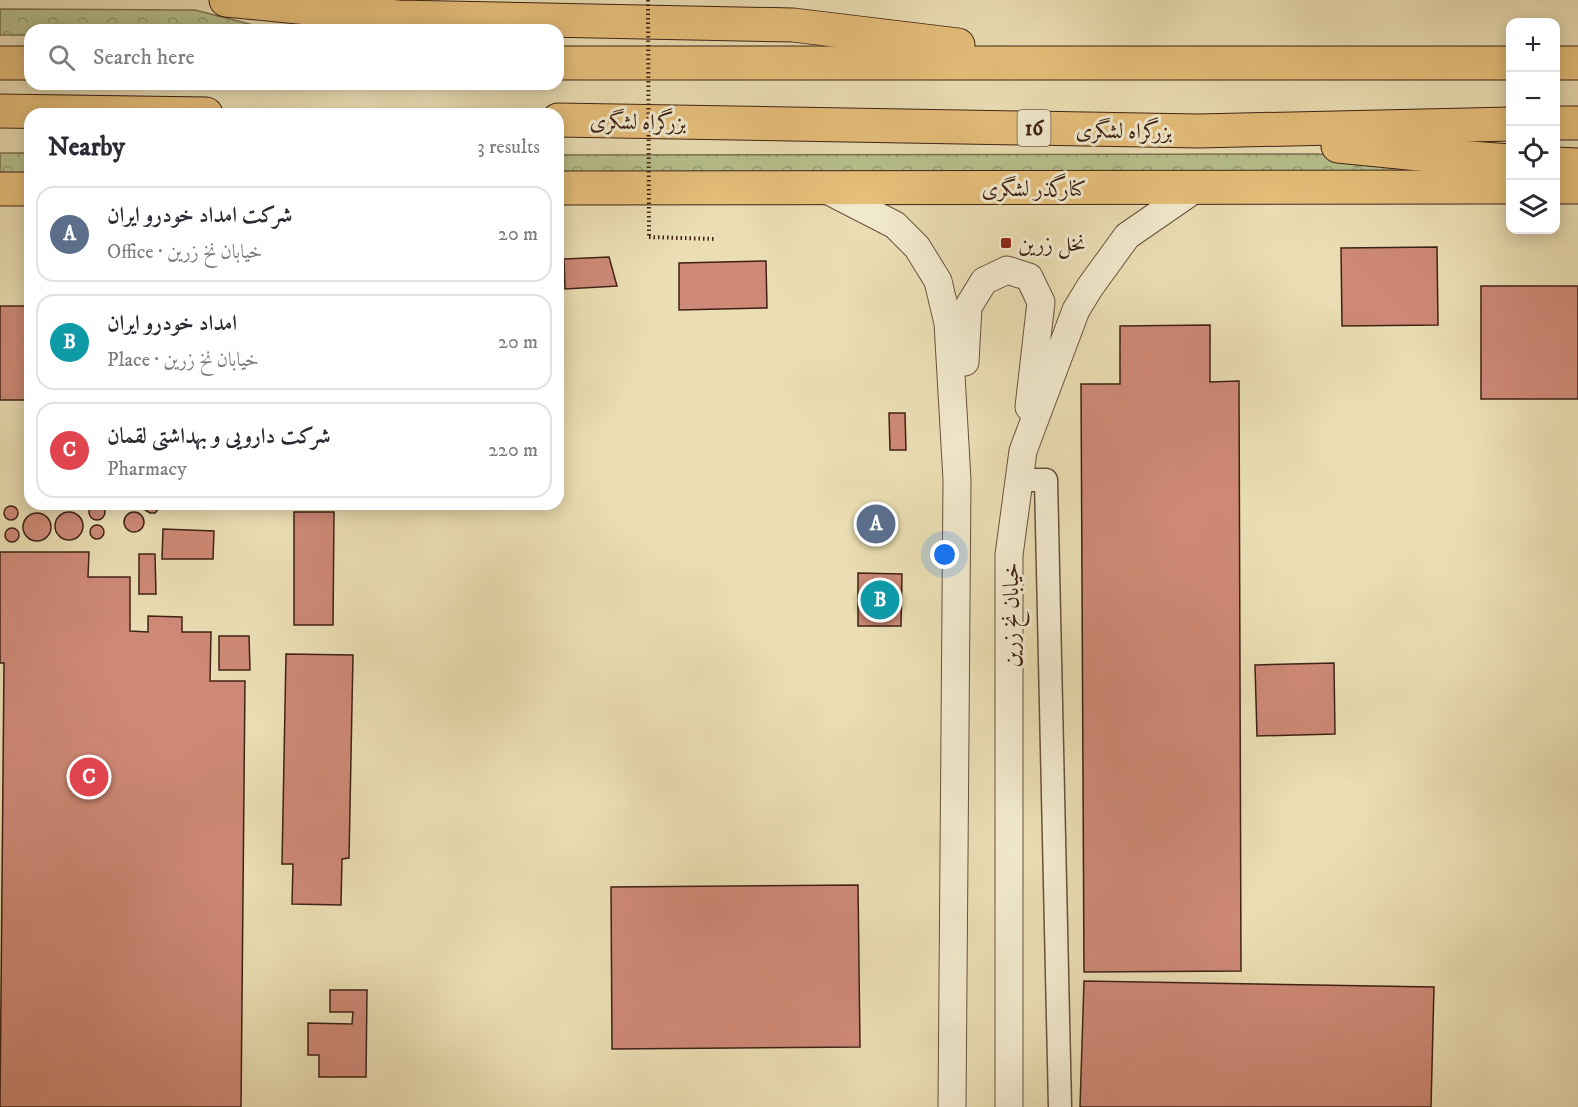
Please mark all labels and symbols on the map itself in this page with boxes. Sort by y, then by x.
street label: بزرگراه لشگری [589,106,687,137]
road number: 16 [1018,110,1050,146]
street label: بزرگراه لشگری [1075,115,1173,146]
street label: کنارگذر لشگری [982,173,1086,203]
place label: نخل زرین [1018,231,1086,259]
marker: نخل زرین [999,236,1013,250]
pin: A [856,502,896,546]
your location [930,540,959,569]
street label: خیابان نخ زرین [998,562,1030,668]
pin: B [860,578,900,622]
pin: C [70,754,109,800]

